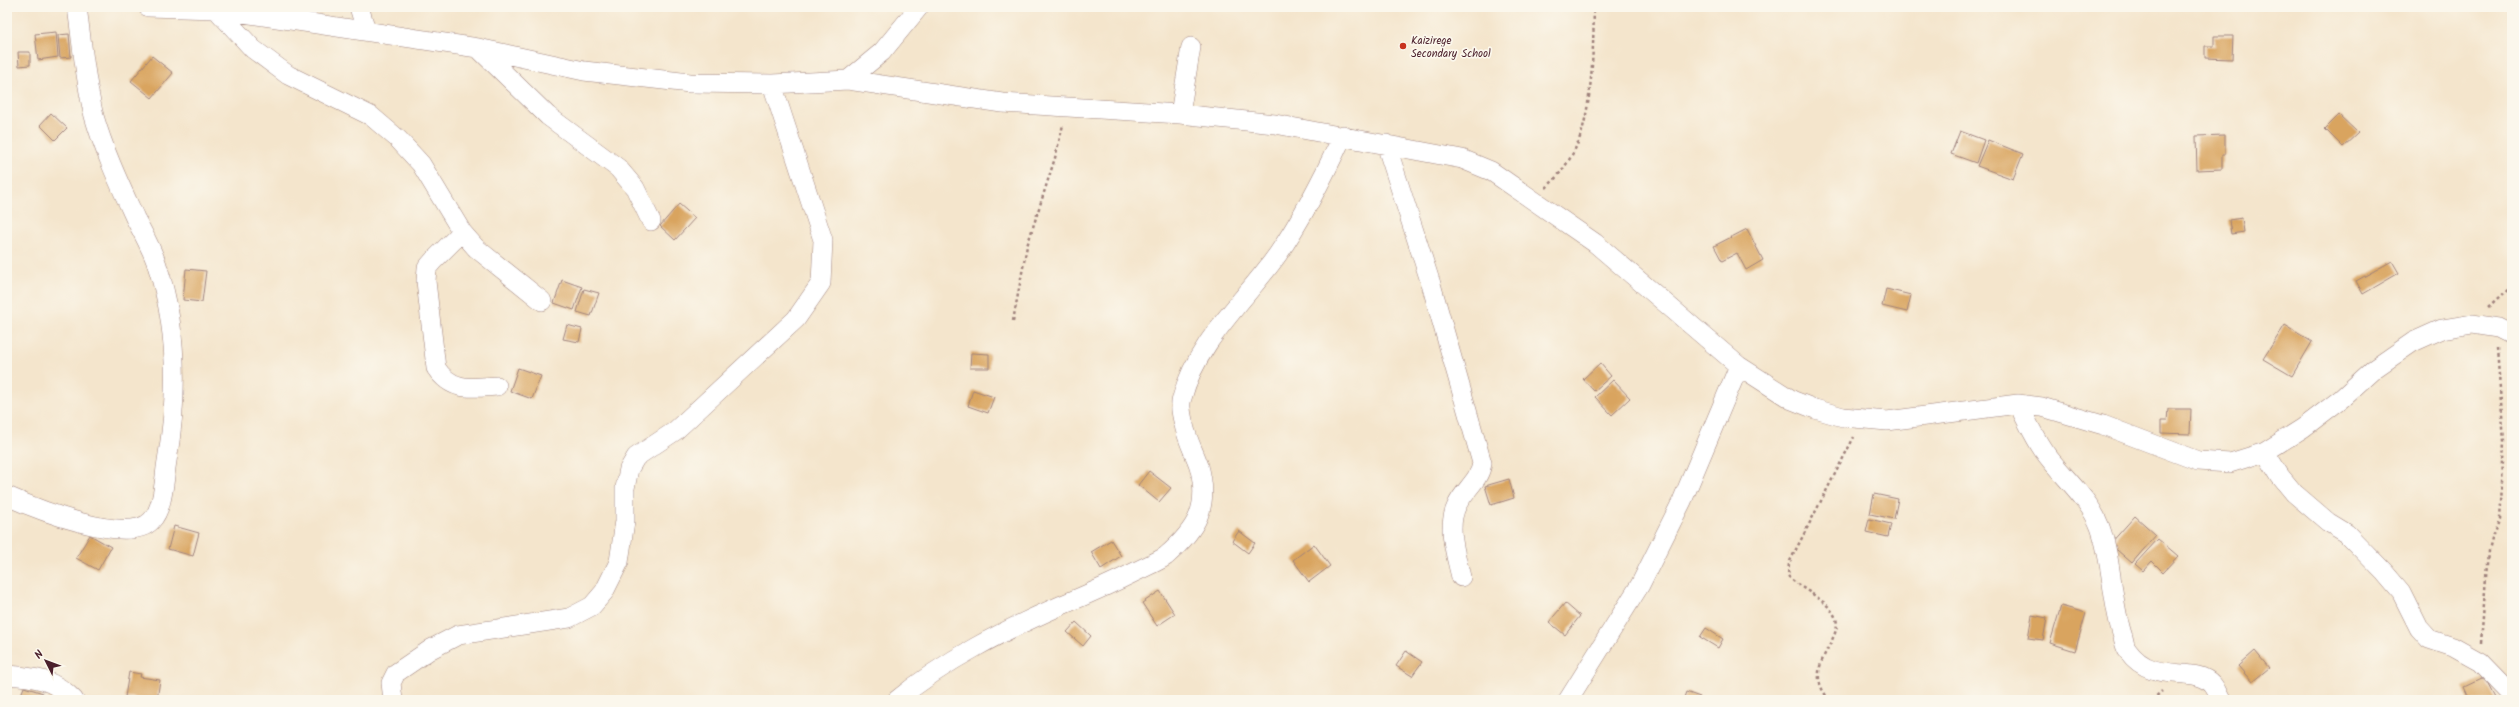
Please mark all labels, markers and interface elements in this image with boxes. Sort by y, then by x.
place label: Kaizirege Secondary School [1411,32,1491,63]
marker: Kaizirege Secondary School [1398,41,1408,51]
north arrow [26,641,66,681]
text: N [30,646,48,664]

